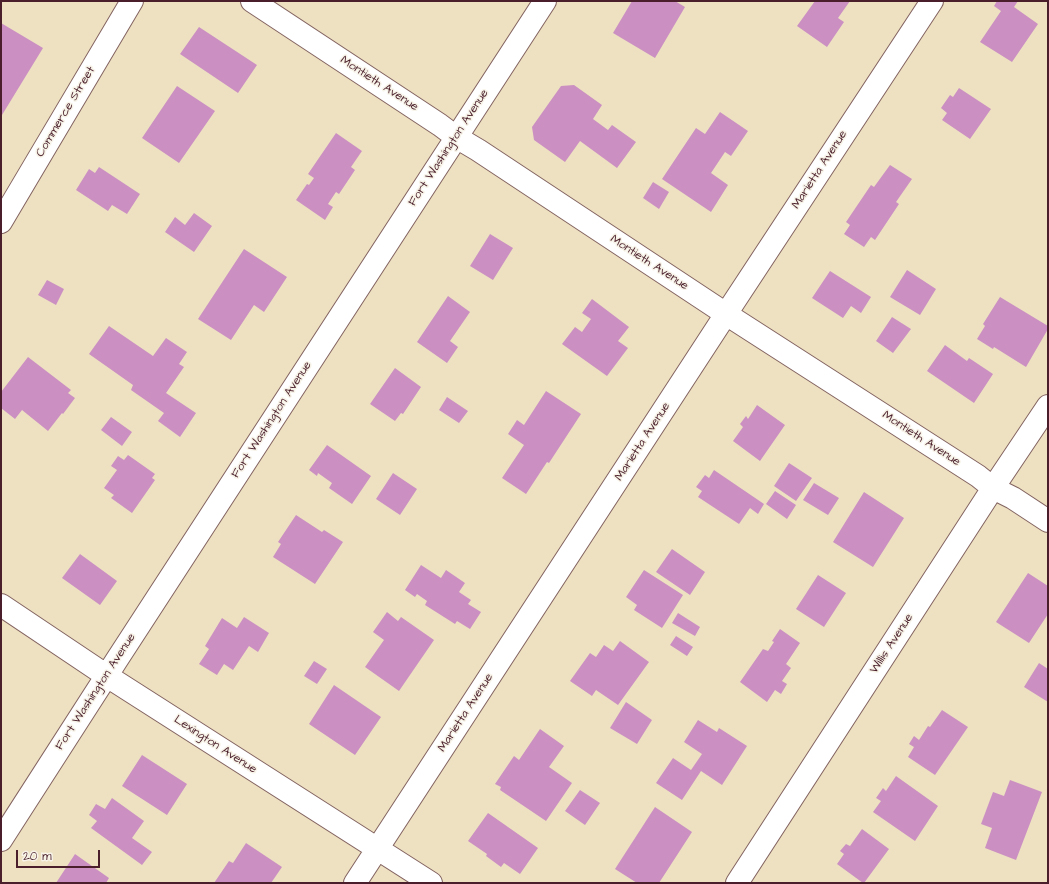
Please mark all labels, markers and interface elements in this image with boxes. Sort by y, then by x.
street label: Montieth Avenue [337,53,421,115]
street label: Commerce Street [33,64,99,160]
street label: Fort Washington Avenue [406,87,492,209]
street label: Marietta Avenue [789,128,851,212]
street label: Montieth Avenue [607,232,691,294]
street label: Fort Washington Avenue [229,359,315,481]
street label: Marietta Avenue [612,400,674,484]
street label: Montieth Avenue [879,408,963,470]
street label: Willis Avenue [867,611,917,677]
street label: Fort Washington Avenue [53,631,139,753]
street label: Marietta Avenue [435,671,497,755]
street label: Lexington Avenue [171,713,259,777]
scale bar [18,842,102,868]
text: 20 m [23,848,52,865]

